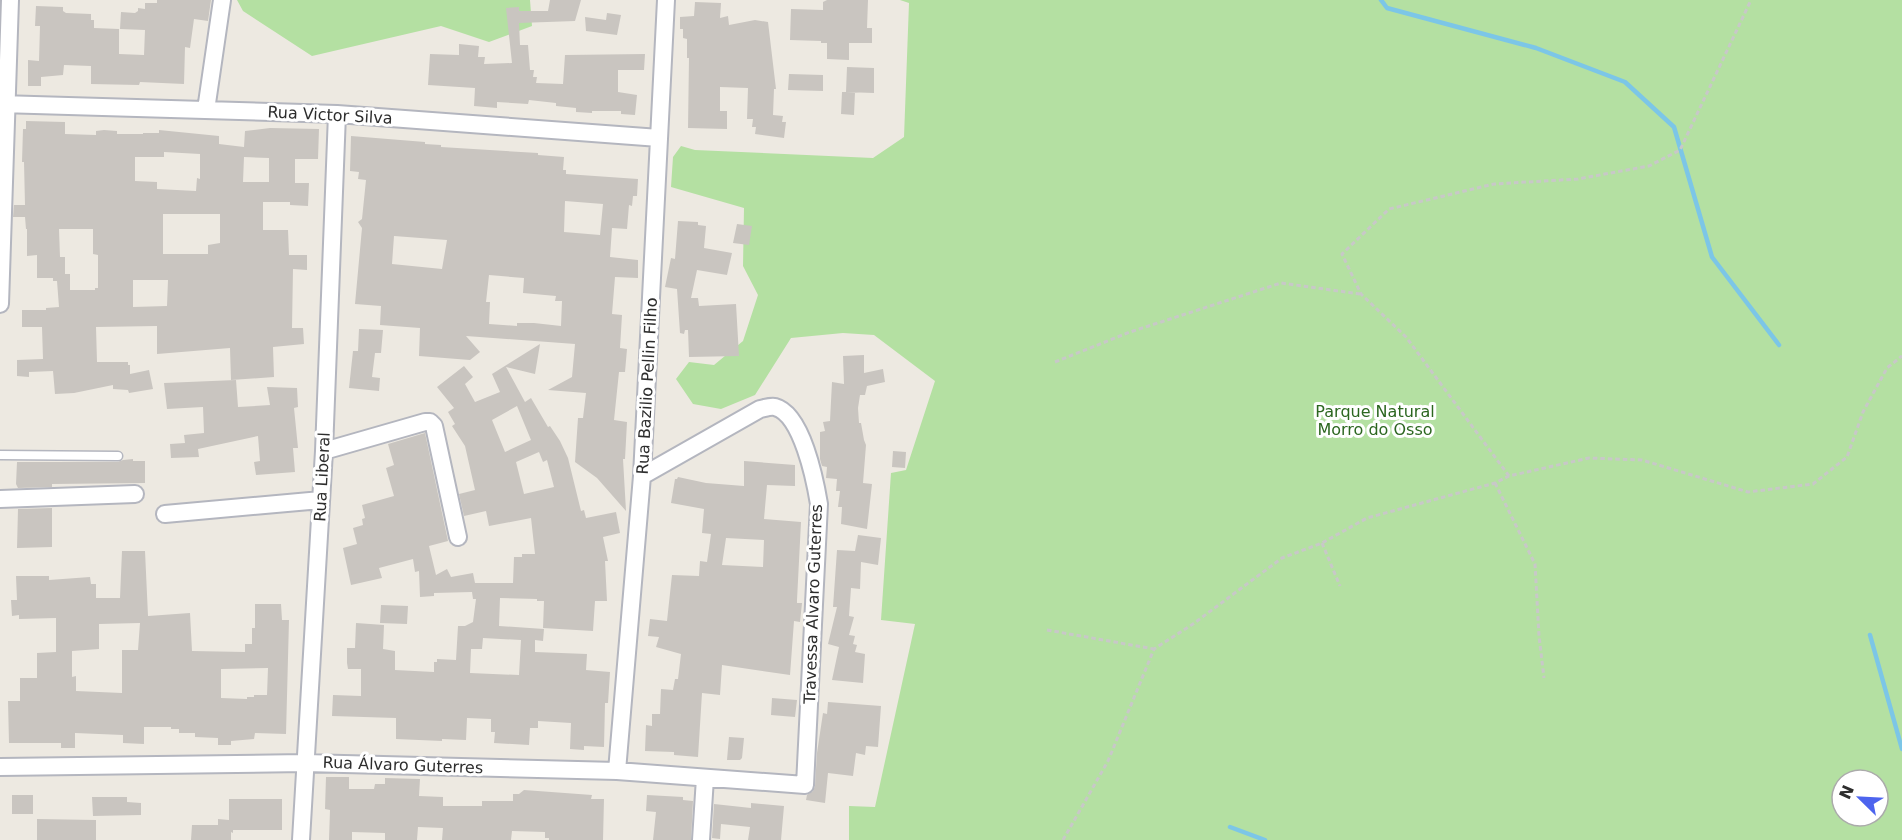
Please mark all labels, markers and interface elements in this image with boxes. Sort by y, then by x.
street label: Rua Victor Silva [267,102,393,128]
street label: Rua Bazilio Pellin Filho [633,297,661,475]
park label: Parque Natural Morro do Osso [1315,402,1435,439]
street label: Rua Liberal [310,432,334,522]
street label: Travessa Alvaro Guterres [800,504,826,705]
street label: Rua Álvaro Guterres [322,753,484,777]
north arrow [1830,768,1890,828]
text: N [1835,782,1858,802]

